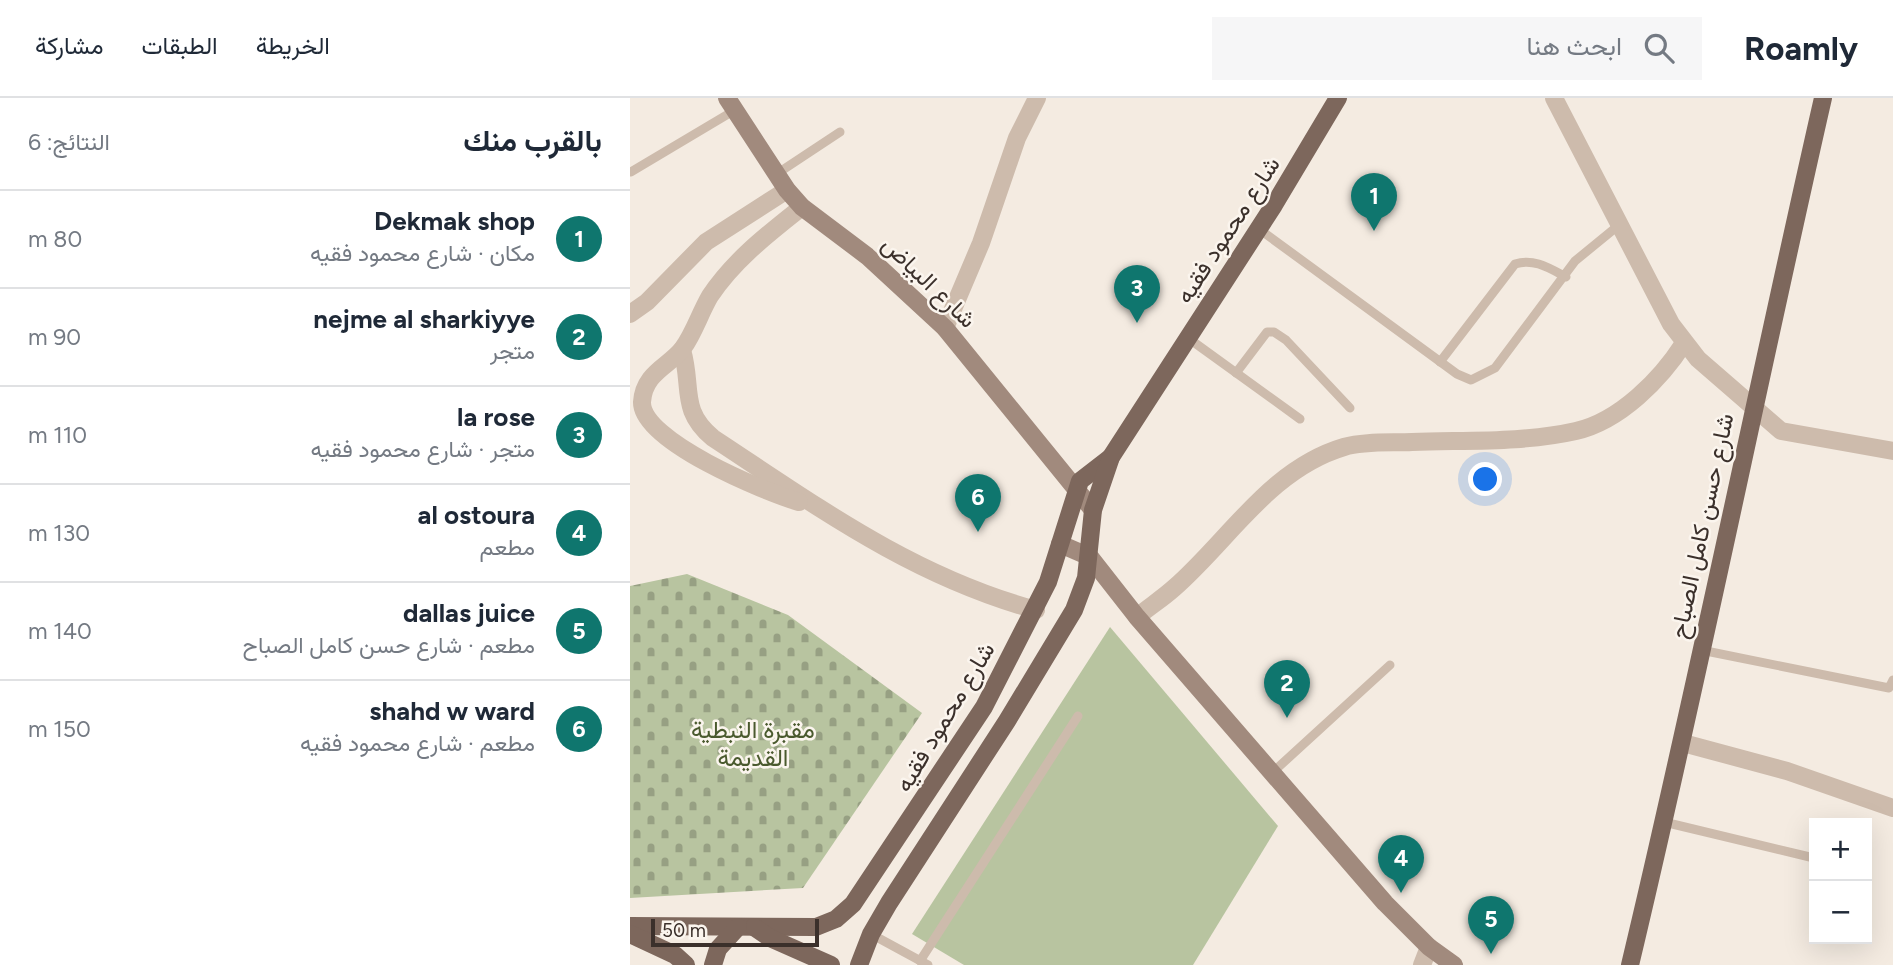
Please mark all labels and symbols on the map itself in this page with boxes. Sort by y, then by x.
street label: شارع محمود فقيه [1169,151,1288,310]
pin: 1 [1351,173,1397,231]
street label: شارع البياض [875,230,983,335]
pin: 3 [1114,265,1160,323]
street label: شارع حسن كامل الصباح [1663,411,1741,641]
your location [1468,462,1502,496]
pin: 6 [955,474,1001,532]
street label: شارع محمود فقيه [889,637,1002,798]
pin: 2 [1264,660,1310,718]
park label: مقبرة النبطية القديمة [691,715,815,772]
pin: 4 [1378,835,1424,893]
pin: 5 [1468,896,1514,954]
scale bar [651,916,819,948]

